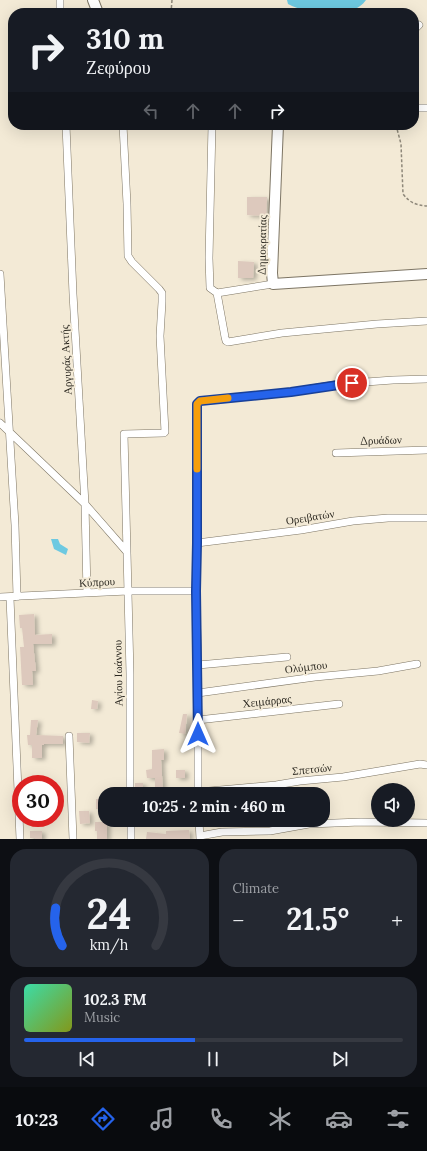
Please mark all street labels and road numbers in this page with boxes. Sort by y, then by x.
street label: Δημοκρατίας [254,214,270,275]
street label: Αργυράς Ακτής [57,324,75,395]
street label: Δρυάδων [360,432,402,448]
street label: Ορειβατών [285,506,335,528]
street label: Κύπρου [79,574,116,590]
street label: Αγίου Ιωάννου [110,639,126,706]
street label: Ολύμπου [284,657,329,677]
street label: Χειμάρρας [242,691,293,711]
street label: Σπετσών [291,760,333,778]

